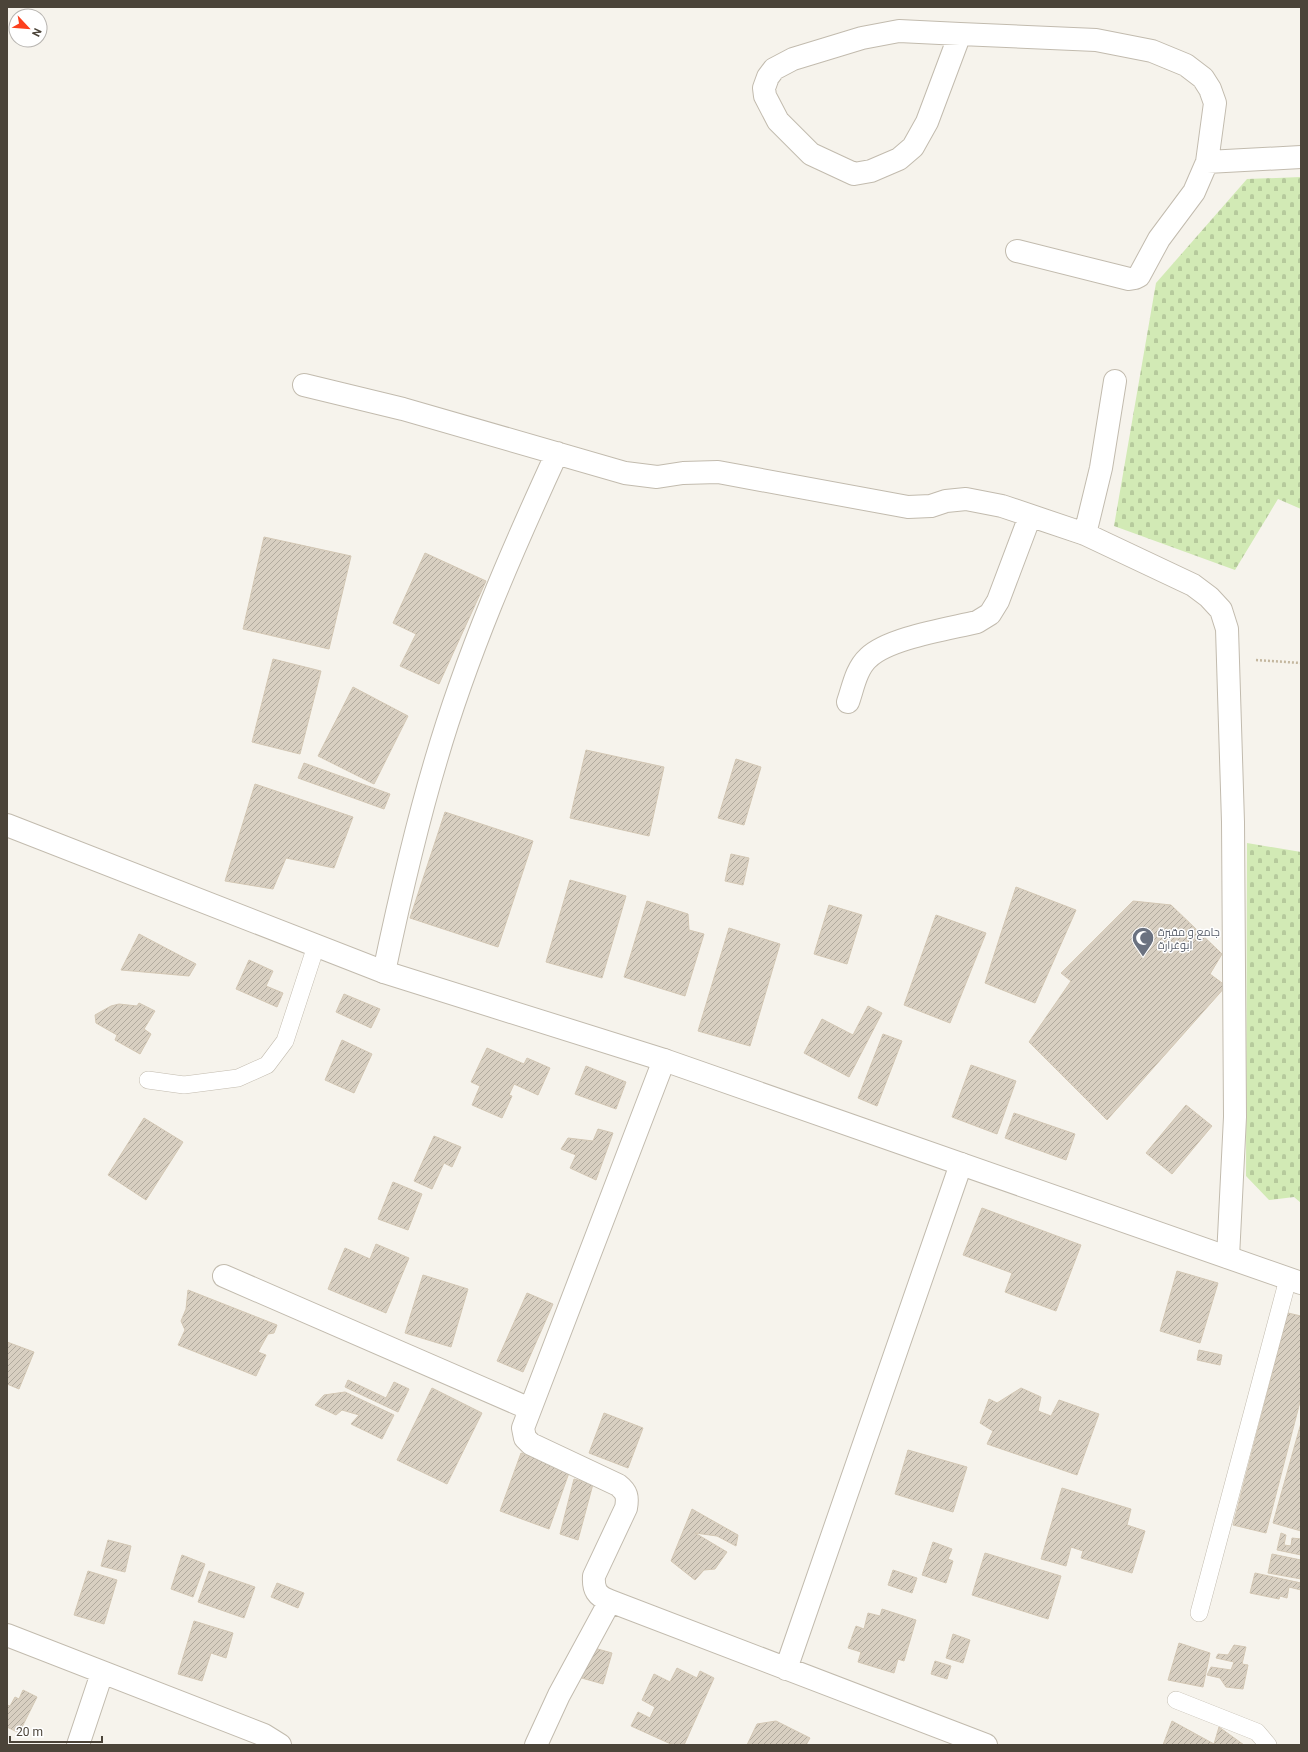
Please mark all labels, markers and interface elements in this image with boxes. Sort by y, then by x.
north arrow [8,8,48,48]
text: N [29,26,44,39]
mosque icon: جامع و مقبرة ابوغرارة [1130,925,1156,958]
place label: جامع و مقبرة ابوغرارة [1158,926,1220,952]
scale bar [10,1718,102,1744]
text: 20 m [16,1725,43,1739]

